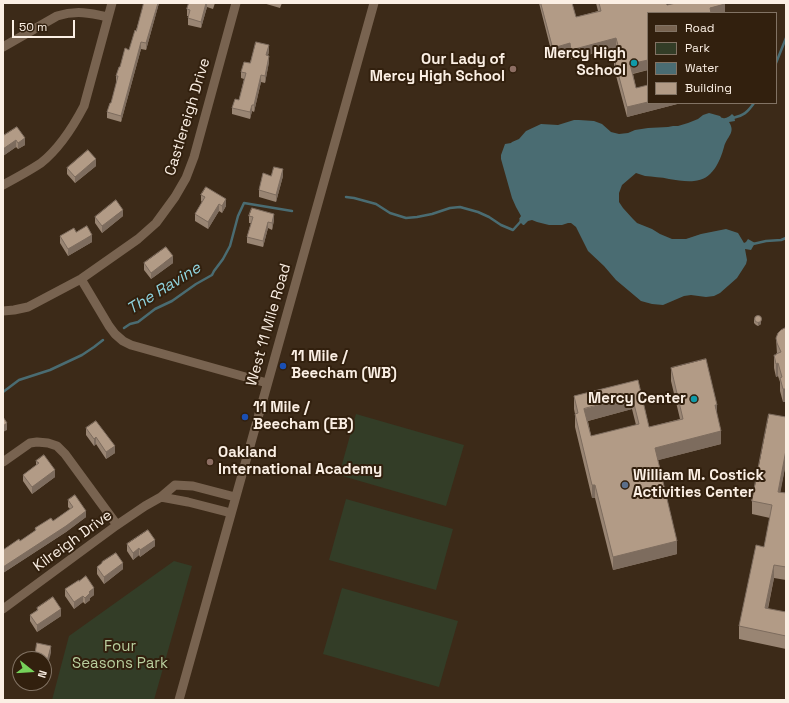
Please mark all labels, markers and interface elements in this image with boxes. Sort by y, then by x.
scale bar [14,12,77,38]
legend [647,12,777,104]
text: 50 m [19,19,47,35]
text: Road [685,20,714,36]
text: Park [685,40,710,56]
place label: Mercy High School [544,45,626,80]
place label: Our Lady of Mercy High School [370,51,505,86]
street label: Castlereigh Drive [162,56,214,178]
marker: Mercy High School [629,58,639,68]
text: Water [685,60,719,76]
marker: Our Lady of Mercy High School [508,64,518,74]
text: Building [685,80,732,96]
water label: The Ravine [124,259,204,319]
street label: West 11 Mile Road [243,262,295,388]
place label: 11 Mile / Beecham (WB) [291,348,397,383]
marker: 11 Mile / Beecham (WB) [278,361,288,371]
place label: Mercy Center [588,390,686,408]
marker: Mercy Center [689,394,699,404]
place label: 11 Mile / Beecham (EB) [253,399,354,434]
marker: 11 Mile / Beecham (EB) [240,412,250,422]
place label: Oakland International Academy [218,444,382,479]
marker: Oakland International Academy [205,457,215,467]
place label: William M. Costick Activities Center [633,467,764,502]
marker: William M. Costick Activities Center [620,480,630,490]
street label: Kilreigh Drive [30,506,116,576]
park label: Four Seasons Park [72,638,168,673]
north arrow [12,651,52,691]
text: N [35,669,50,680]

